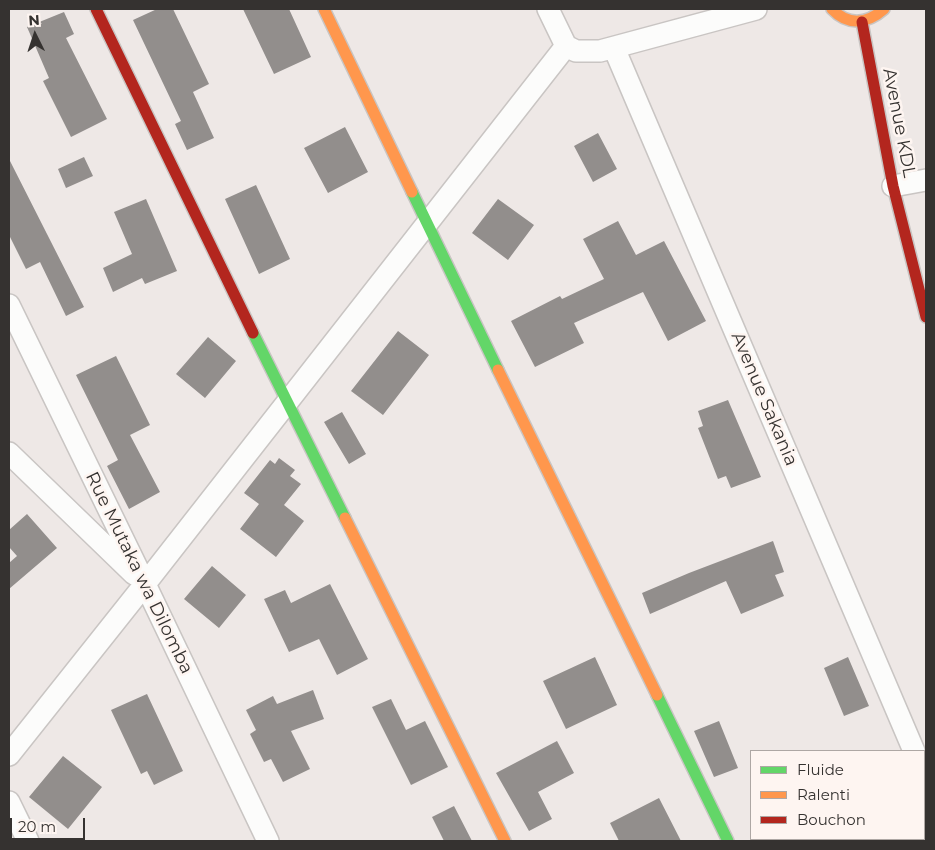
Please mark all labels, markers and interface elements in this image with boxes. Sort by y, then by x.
north arrow [10,10,60,60]
text: N [28,11,40,29]
street label: Avenue KDL [878,67,920,179]
street label: Avenue Sakania [726,329,802,469]
street label: Rue Mutaka wa Dilomba [81,469,197,677]
legend [750,750,925,840]
text: Fluide [797,760,844,779]
text: Ralenti [797,785,850,804]
scale bar [12,808,88,840]
text: Bouchon [797,810,866,829]
text: 20 m [18,817,56,836]

